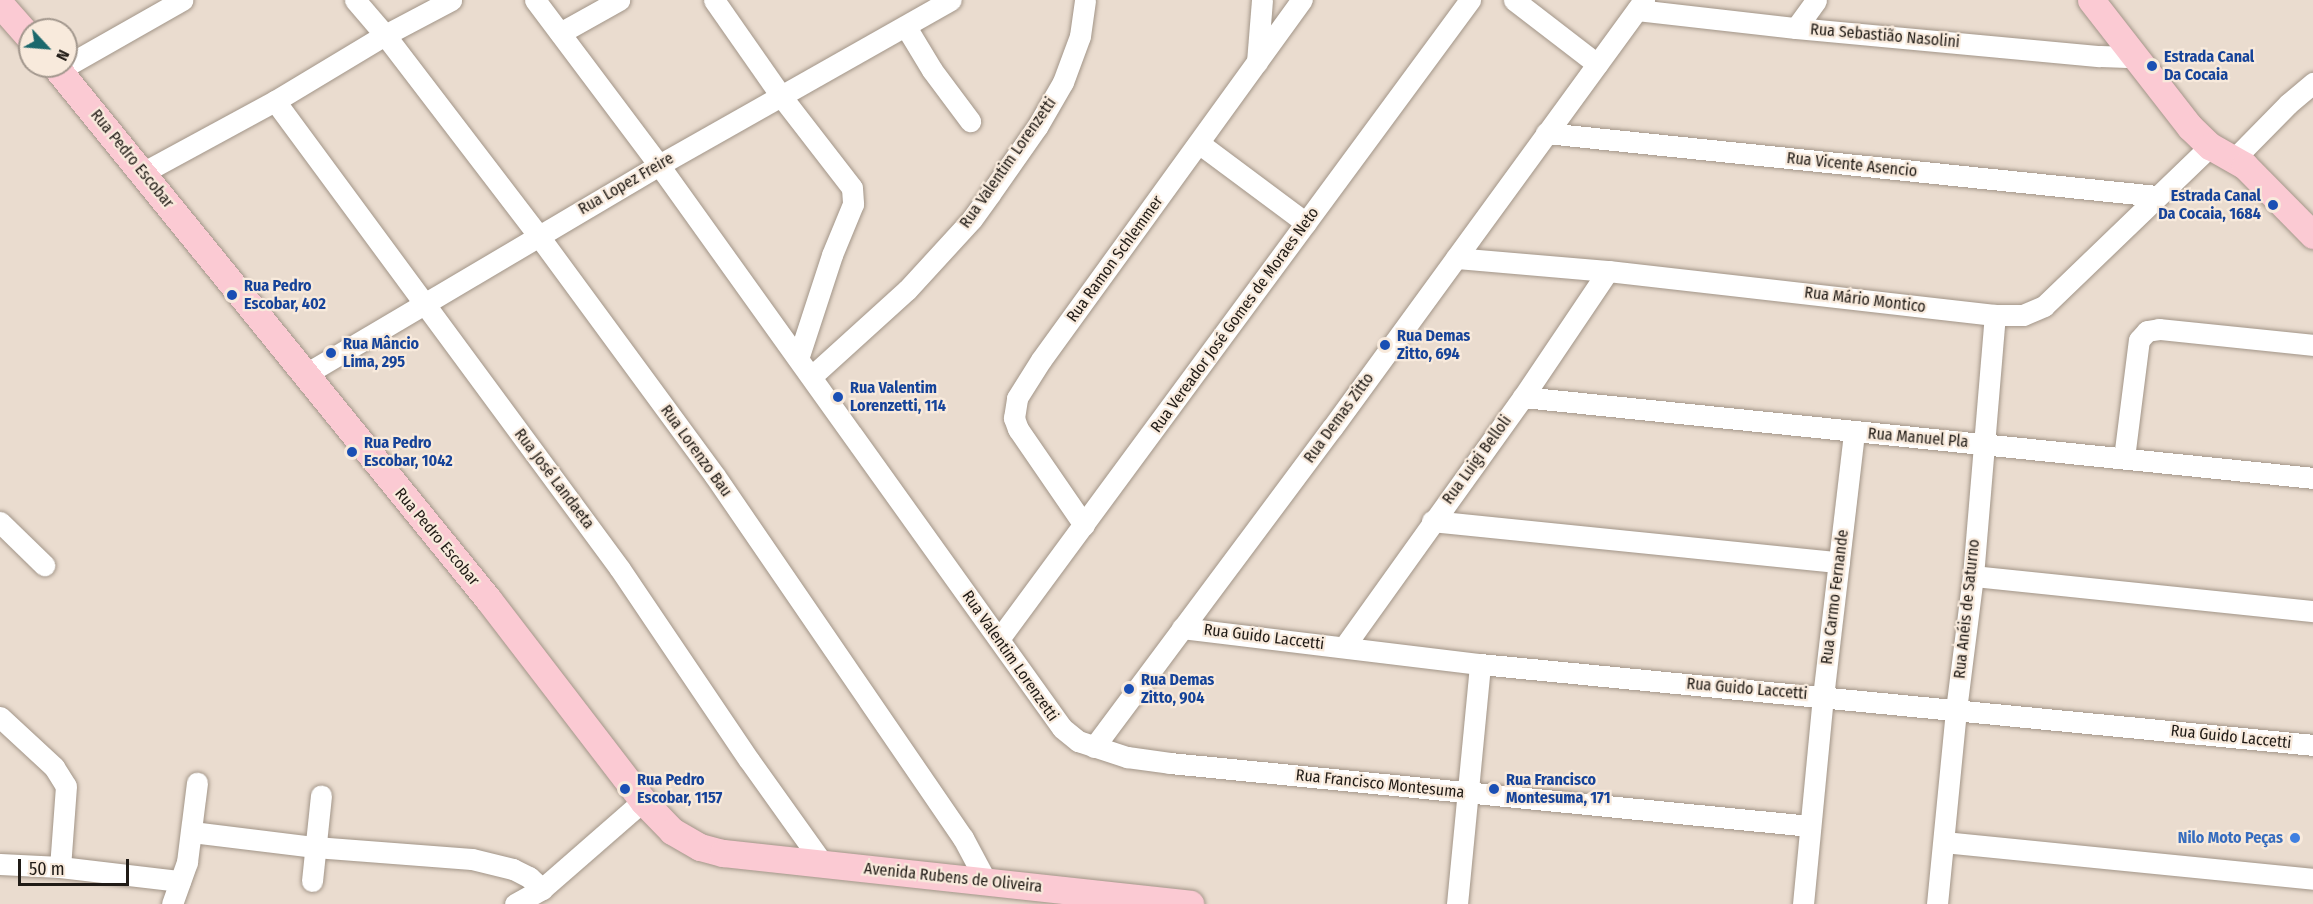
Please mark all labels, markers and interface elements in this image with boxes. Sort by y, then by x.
north arrow [18,18,78,78]
street label: Rua Sebastião Nasolini [1809,20,1961,52]
text: N [52,47,73,64]
place label: Estrada Canal Da Cocaia [2164,47,2254,85]
marker: Estrada Canal Da Cocaia [2145,59,2159,73]
street label: Rua Valentim Lorenzetti [956,94,1060,232]
street label: Rua Pedro Escobar [86,106,178,212]
street label: Rua Lopez Freire [575,149,677,219]
street label: Rua Vicente Asencio [1786,149,1918,181]
place label: Estrada Canal Da Cocaia, 1684 [2158,186,2261,224]
street label: Rua Ramon Schlemmer [1063,192,1167,326]
marker: Estrada Canal Da Cocaia, 1684 [2266,198,2280,212]
street label: Rua Vereador José Gomes de Moraes Neto [1147,204,1323,436]
place label: Rua Pedro Escobar, 402 [244,276,326,314]
street label: Rua Mário Montico [1803,283,1927,317]
marker: Rua Pedro Escobar, 402 [225,288,239,302]
place label: Rua Demas Zitto, 694 [1397,326,1470,364]
place label: Rua Mâncio Lima, 295 [343,334,419,372]
marker: Rua Demas Zitto, 694 [1378,338,1392,352]
marker: Rua Mâncio Lima, 295 [324,346,338,360]
street label: Rua Demas Zitto [1300,369,1378,467]
place label: Rua Valentim Lorenzetti, 114 [850,378,946,416]
marker: Rua Valentim Lorenzetti, 114 [831,390,845,404]
street label: Rua Lorenzo Bau [656,401,736,501]
street label: Rua Luigi Belloli [1438,412,1516,508]
street label: Rua Manuel Pla [1867,424,1969,452]
street label: Rua José Landaeta [510,425,598,533]
place label: Rua Pedro Escobar, 1042 [364,433,453,471]
marker: Rua Pedro Escobar, 1042 [345,445,359,459]
street label: Rua Pedro Escobar [391,484,483,590]
street label: Rua Carmo Fernande [1817,528,1853,666]
street label: Rua Anéis de Saturno [1950,538,1984,680]
street label: Rua Valentim Lorenzetti [958,587,1062,725]
street label: Rua Guido Laccetti [1203,620,1325,654]
place label: Rua Demas Zitto, 904 [1141,670,1214,708]
street label: Rua Guido Laccetti [1686,674,1808,704]
marker: Rua Demas Zitto, 904 [1122,682,1136,696]
street label: Rua Guido Laccetti [2170,721,2292,753]
street label: Rua Francisco Montesuma [1295,766,1465,802]
place label: Rua Pedro Escobar, 1157 [637,770,722,808]
place label: Rua Francisco Montesuma, 171 [1506,770,1611,808]
marker: Rua Pedro Escobar, 1157 [618,782,632,796]
marker: Rua Francisco Montesuma, 171 [1487,782,1501,796]
place label: Nilo Moto Peças [2178,828,2283,848]
marker: Nilo Moto Peças [2288,831,2302,845]
scale bar [21,847,132,885]
text: 50 m [29,858,65,880]
street label: Avenida Rubens de Oliveira [863,859,1043,897]

